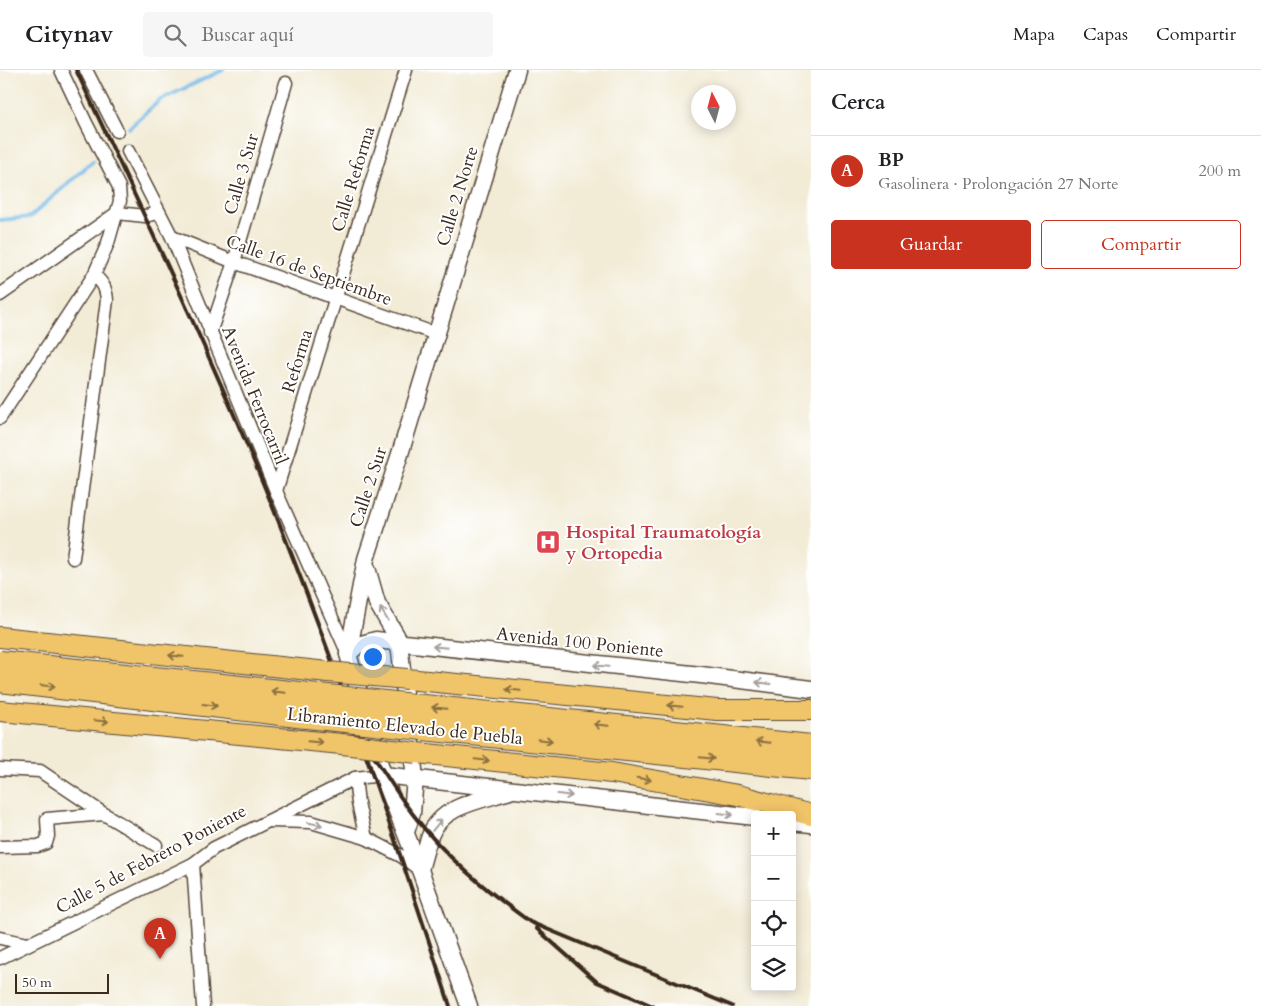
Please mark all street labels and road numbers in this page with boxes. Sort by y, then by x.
street label: Calle Reforma [326,123,381,235]
street label: Calle 3 Sur [218,130,265,218]
street label: Calle 2 Norte [430,143,485,249]
street label: Calle 16 de Septiembre [222,229,395,312]
street label: Avenida Ferrocarril [215,322,294,469]
street label: Reforma [276,326,319,396]
street label: Calle 2 Sur [344,443,393,531]
street label: Avenida 100 Poniente [495,621,665,664]
street label: Libramiento Elevado de Puebla [286,702,524,751]
street label: Calle 5 de Febrero Poniente [52,799,251,920]

